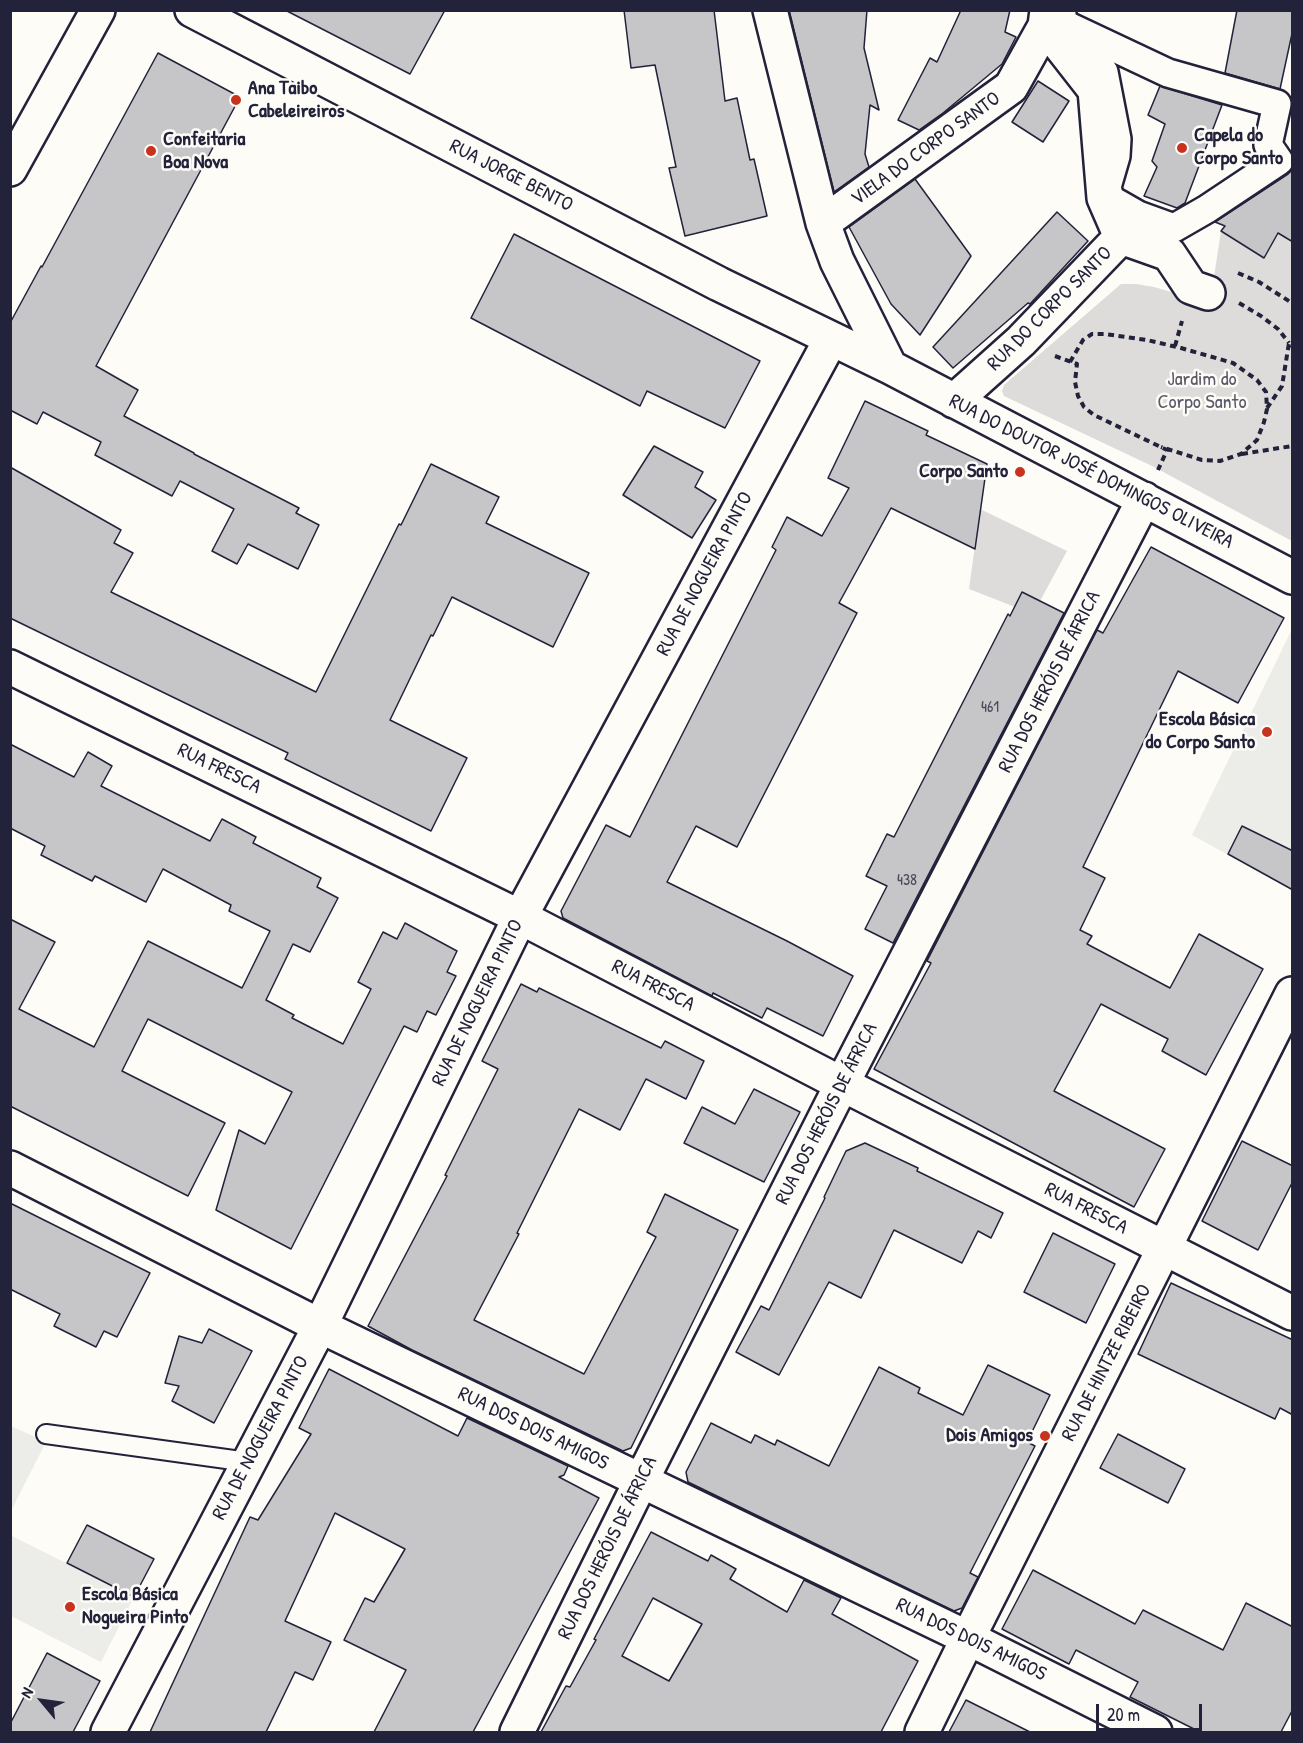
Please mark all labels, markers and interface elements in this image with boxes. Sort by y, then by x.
place label: Ana Taibo Cabeleireiros [248,77,344,124]
street label: VIELA DO CORPO SANTO [847,87,1005,211]
marker: Ana Taibo Cabeleireiros [229,93,243,107]
place label: Capela do Corpo Santo [1194,124,1283,171]
place label: Confeitaria Boa Nova [163,128,245,175]
street label: RUA JORGE BENTO [445,135,577,217]
marker: Capela do Corpo Santo [1175,141,1189,155]
marker: Confeitaria Boa Nova [144,144,158,158]
street label: RUA DO CORPO SANTO [983,242,1117,376]
park label: Jardim do Corpo Santo [1158,368,1246,415]
street label: RUA DO DOUTOR JOSÉ DOMINGOS OLIVEIRA [945,390,1237,554]
place label: Corpo Santo [919,460,1008,484]
marker: Corpo Santo [1013,465,1027,479]
street label: RUA DE NOGUEIRA PINTO [652,488,758,660]
street label: RUA DOS HERÓIS DE ÁFRICA [994,587,1106,777]
house number: 461 [981,698,999,718]
place label: Escola Básica do Corpo Santo [1146,708,1255,755]
marker: Escola Básica do Corpo Santo [1260,725,1274,739]
street label: RUA FRESCA [173,739,265,799]
house number: 438 [897,871,917,891]
street label: RUA DE NOGUEIRA PINTO [427,916,529,1090]
street label: RUA FRESCA [608,955,698,1017]
street label: RUA DOS HERÓIS DE ÁFRICA [771,1019,883,1209]
street label: RUA FRESCA [1041,1178,1131,1240]
street label: RUA DE HINTZE RIBEIRO [1057,1281,1157,1445]
street label: RUA DE NOGUEIRA PINTO [208,1352,314,1524]
street label: RUA DOS DOIS AMIGOS [454,1382,612,1476]
place label: Dois Amigos [946,1424,1033,1448]
marker: Dois Amigos [1038,1429,1052,1443]
street label: RUA DOS HERÓIS DE ÁFRICA [553,1453,663,1643]
place label: Escola Básica Nogueira Pinto [82,1583,188,1630]
street label: RUA DOS DOIS AMIGOS [892,1593,1050,1687]
marker: Escola Básica Nogueira Pinto [63,1600,77,1614]
north arrow [12,1671,72,1731]
text: N [15,1683,38,1701]
scale bar [1099,1692,1206,1730]
text: 20 m [1107,1702,1140,1727]

